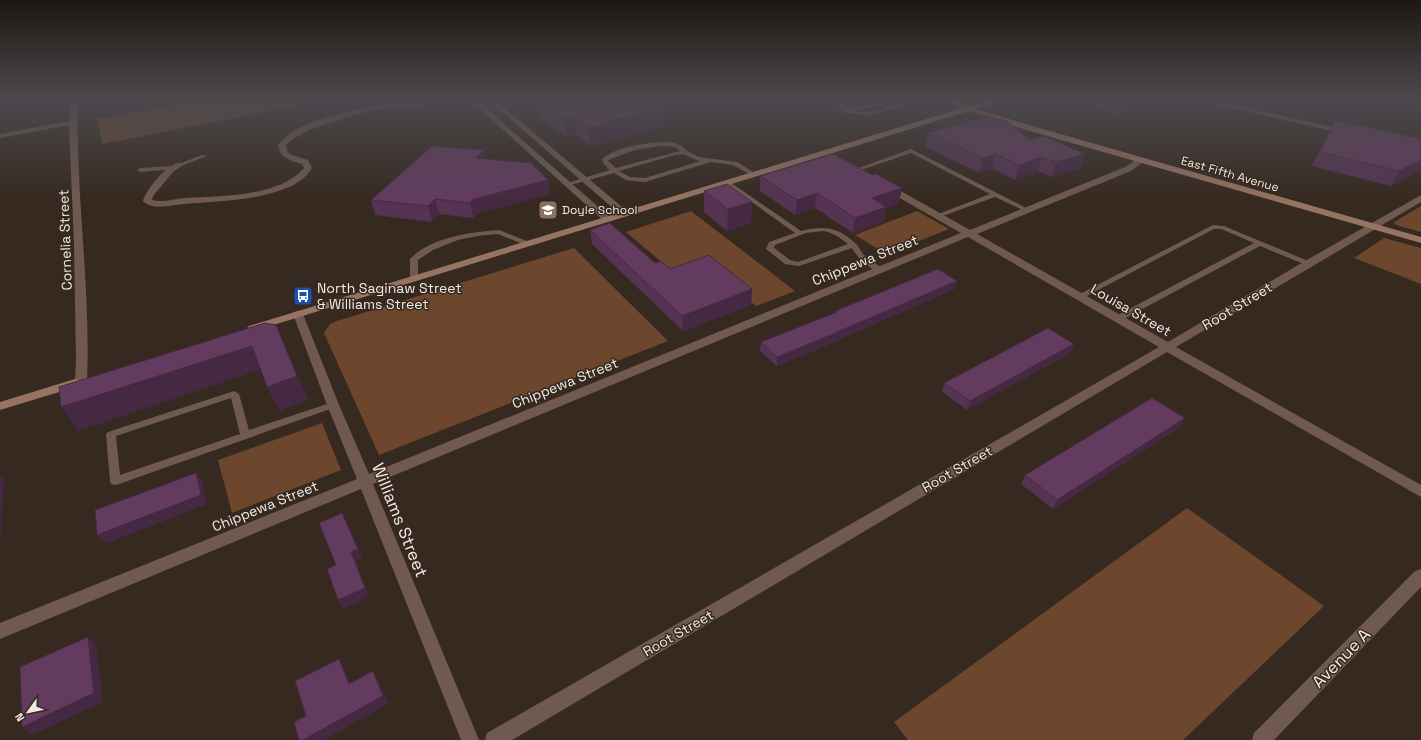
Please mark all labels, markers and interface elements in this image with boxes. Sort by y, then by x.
street label: East Fifth Avenue [1179,152,1281,196]
street label: Cornelia Street [54,189,76,291]
school or university icon: Doyle School [537,199,559,221]
place label: Doyle School [562,202,638,218]
street label: Chippewa Street [809,231,921,289]
street label: Root Street [1199,278,1275,334]
place label: North Saginaw Street & Williams Street [317,279,462,313]
street label: Louisa Street [1088,280,1174,340]
bus stop icon: North Saginaw Street & Williams Street [292,285,314,307]
street label: Chippewa Street [509,354,621,412]
street label: Root Street [918,442,996,496]
street label: Williams Street [367,460,433,580]
street label: Chippewa Street [209,477,321,535]
street label: Root Street [639,606,717,660]
street label: Avenue A [1307,623,1375,693]
north arrow [8,692,48,732]
text: N [12,711,27,724]

